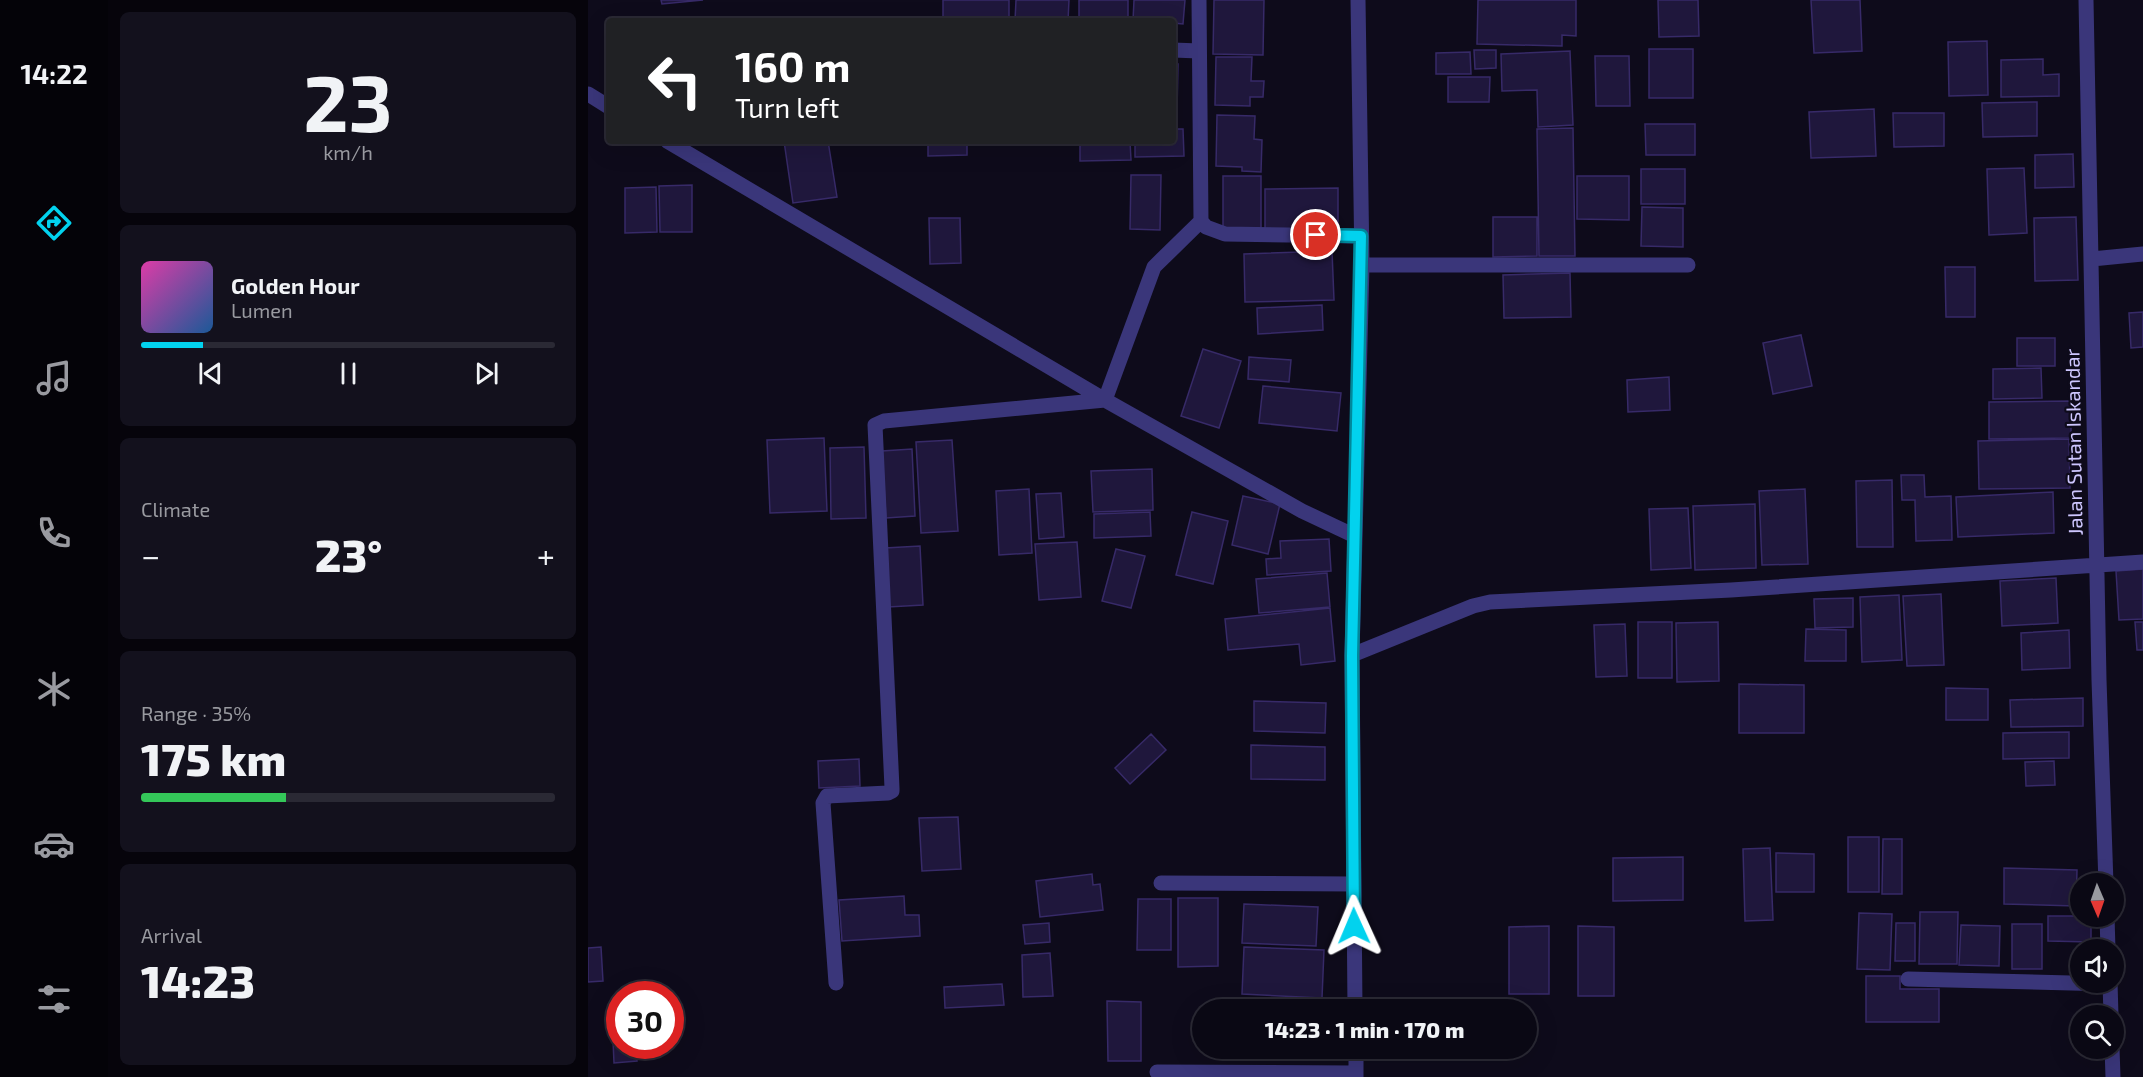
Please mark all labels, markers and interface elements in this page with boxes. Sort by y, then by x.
text: 160 m [735,40,851,90]
icon: left [636,42,714,120]
text: 23 [303,54,393,148]
text: 14:22 [20,57,88,89]
text: Turn left [735,91,839,123]
text: km/h [323,140,373,164]
icon: directions [33,202,75,244]
pin [1290,209,1341,260]
icon: arrive [1299,218,1332,251]
text: Golden Hour [231,272,360,298]
text: Lumen [231,298,293,322]
street label: Jalan Sutan Iskandar [2059,348,2087,536]
icon: music [33,357,75,399]
icon: previous [194,357,227,390]
icon: pause [332,357,365,390]
icon: next [470,357,503,390]
text: Climate [141,497,210,521]
icon: phone [33,512,75,554]
text: 23° [315,527,382,581]
text: − [141,535,160,575]
text: + [537,535,555,575]
icon: climate [33,668,75,710]
text: Range · 35% [141,701,251,725]
text: 175 km [141,731,286,785]
icon: car [33,823,75,865]
north arrow [2070,873,2124,927]
map controls [2070,873,2124,1059]
position arrow [1322,894,1386,958]
text: Arrival [141,923,202,947]
button: sound [2070,939,2124,993]
text: 14:23 [141,953,255,1007]
icon: filters [33,978,75,1020]
speed limit sign: 30 [606,981,684,1059]
button: search [2070,1005,2124,1059]
text: 14:23 · 1 min · 170 m [1265,1016,1464,1042]

